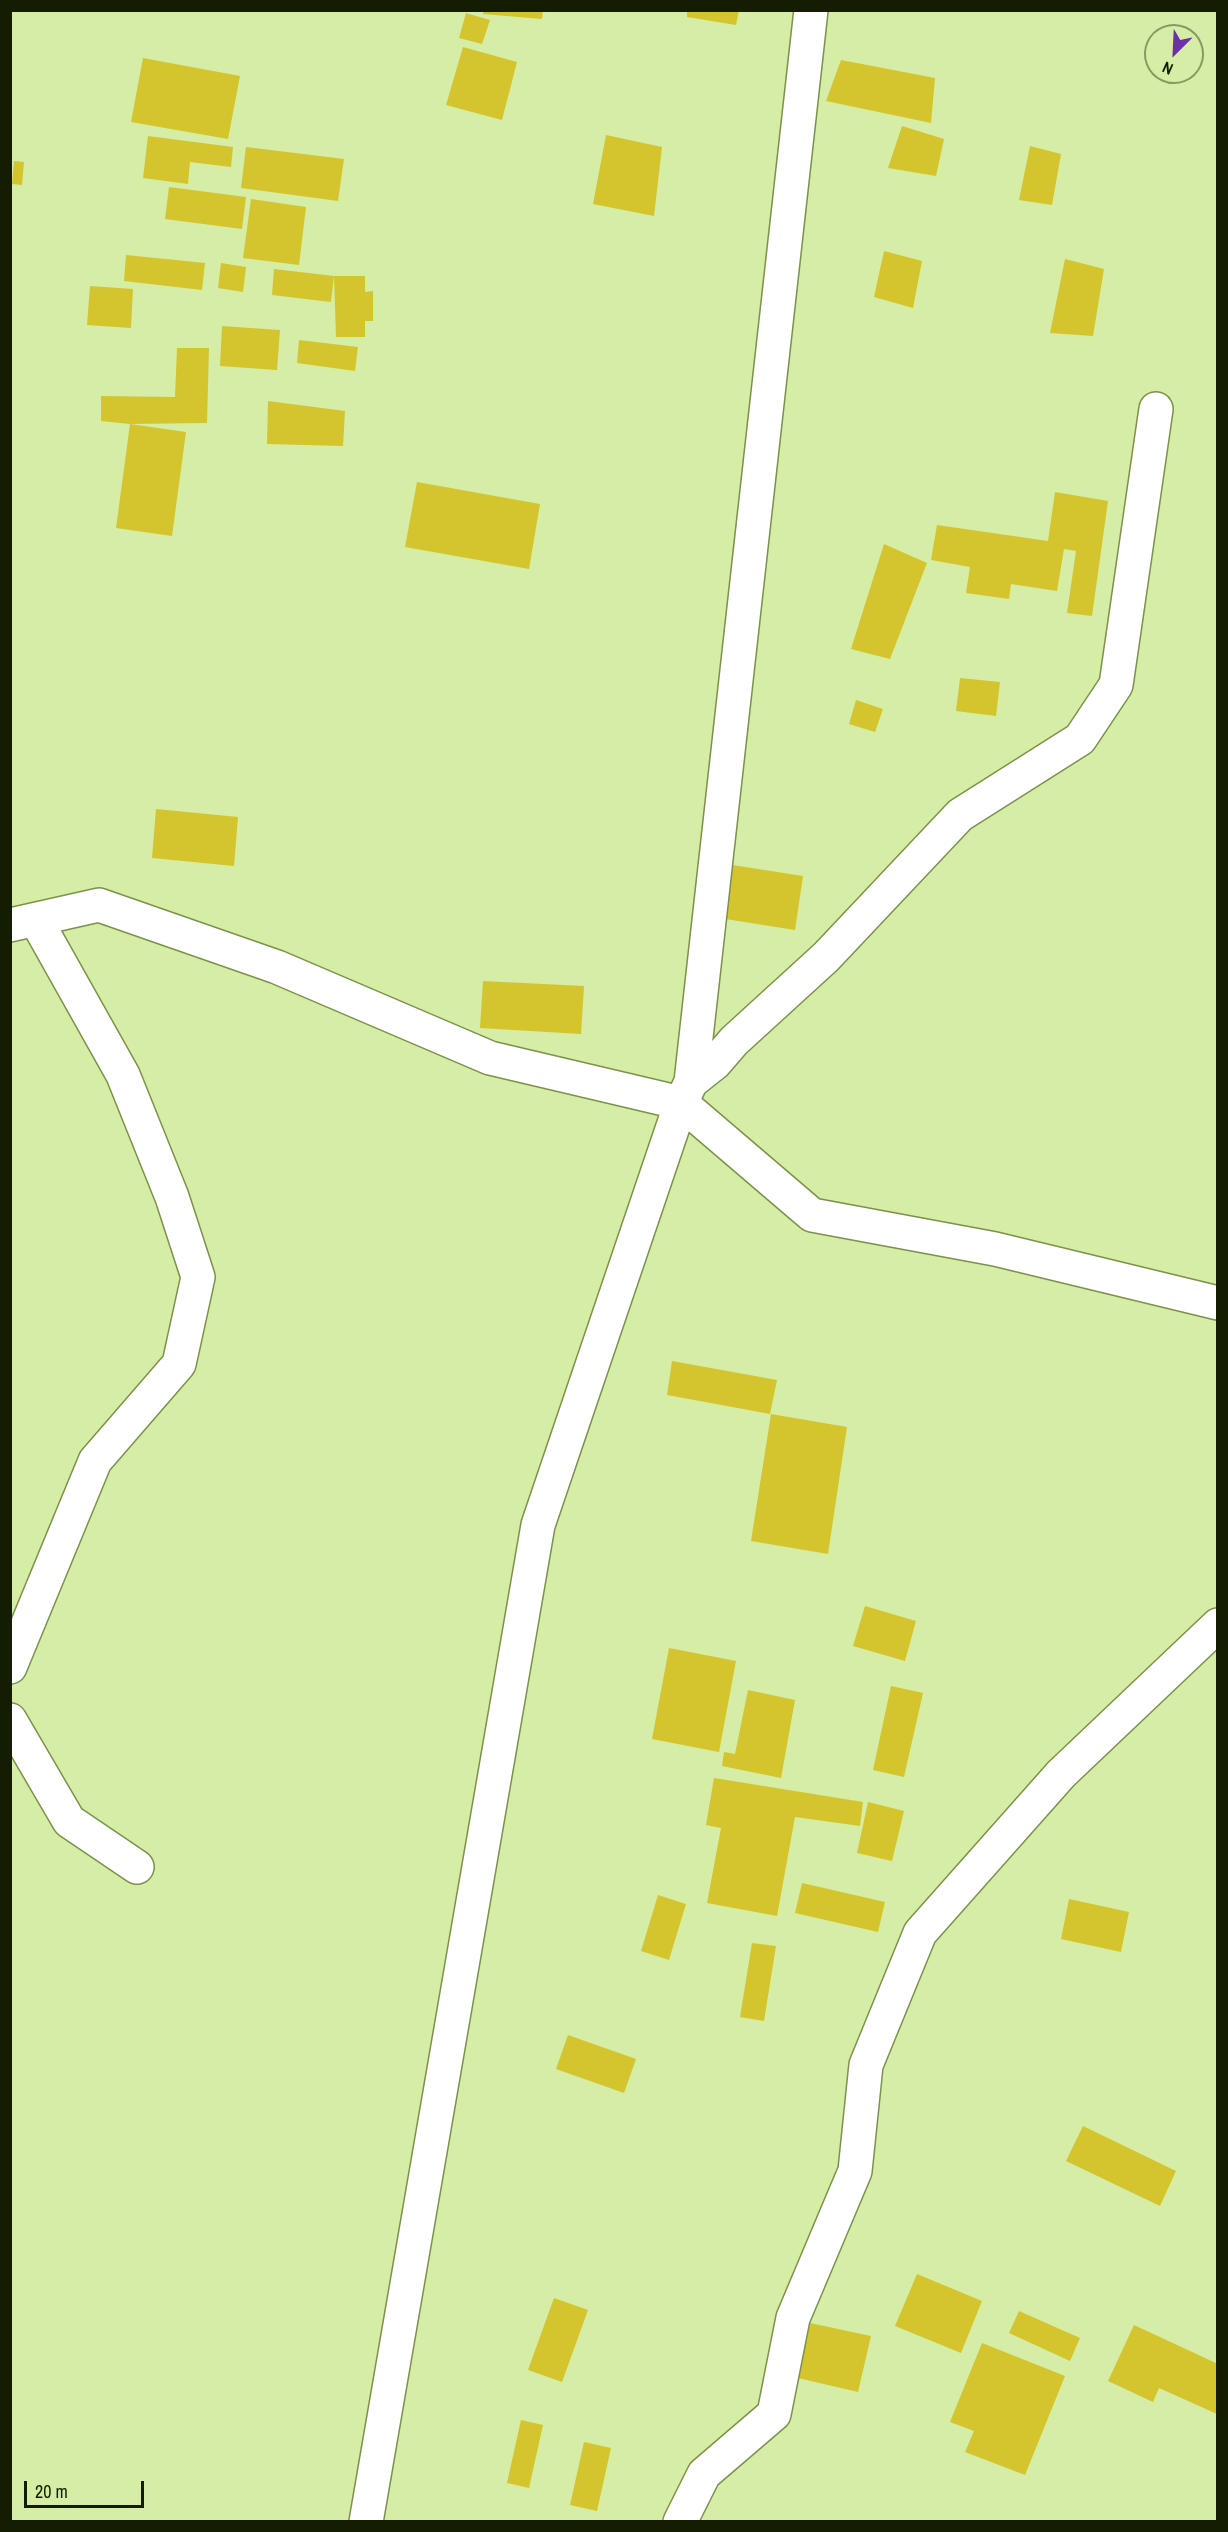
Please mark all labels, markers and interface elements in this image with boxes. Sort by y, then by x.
north arrow [1144,24,1204,84]
text: N [1159,57,1176,81]
scale bar [27,2469,147,2507]
text: 20 m [35,2479,68,2504]

